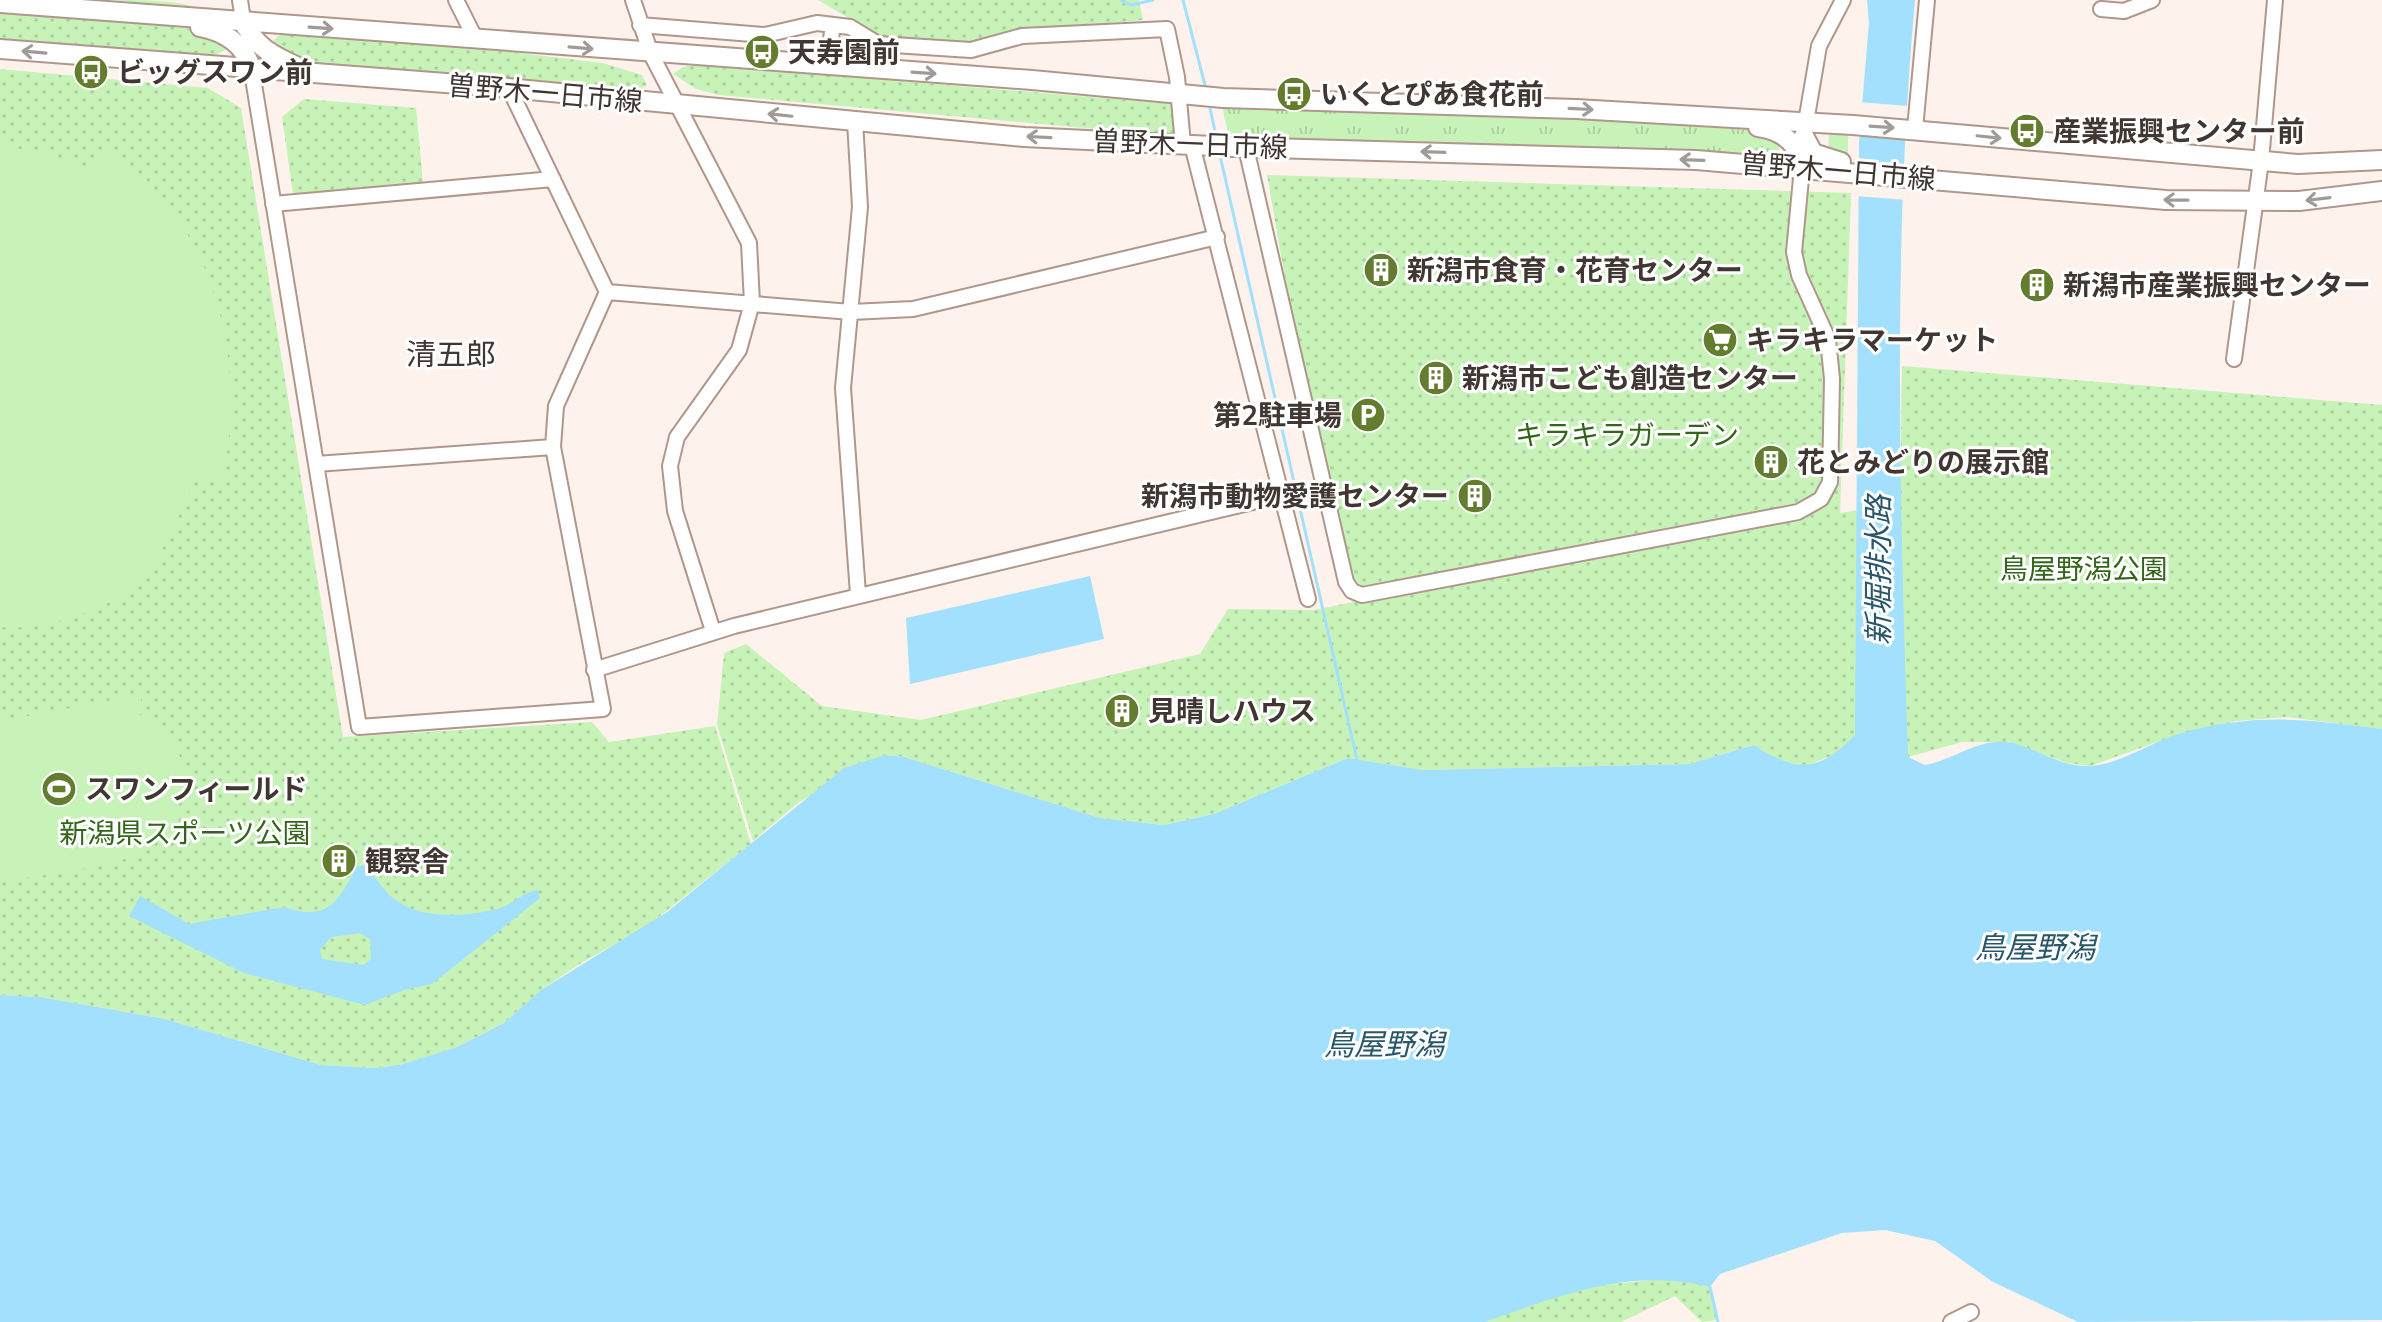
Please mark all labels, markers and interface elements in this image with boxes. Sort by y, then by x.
one-way arrow [307,21,334,36]
bus stop icon: 天寿園前 [743,33,781,71]
place label: 天寿園前 [788,34,900,72]
one-way arrow [567,40,593,55]
one-way arrow [21,44,48,59]
bus stop icon: ビッグスワン前 [72,53,110,91]
place label: ビッグスワン前 [117,54,313,92]
one-way arrow [910,66,937,81]
street label: 曽野木一日市線 [446,67,644,121]
bus stop icon: いくとぴあ食花前 [1275,75,1313,113]
place label: いくとぴあ食花前 [1320,76,1544,114]
one-way arrow [1567,102,1594,117]
one-way arrow [767,107,794,122]
bus stop icon: 産業振興センター前 [2008,112,2046,150]
place label: 産業振興センター前 [2053,113,2305,151]
one-way arrow [1868,120,1895,135]
street label: 曽野木一日市線 [1091,123,1289,167]
one-way arrow [1975,129,2002,144]
one-way arrow [1026,130,1053,145]
one-way arrow [1420,145,1447,160]
street label: 曽野木一日市線 [1739,145,1937,199]
one-way arrow [1679,152,1706,167]
one-way arrow [2305,191,2332,206]
one-way arrow [2163,193,2190,208]
building icon: 新潟市食育・花育センター [1362,251,1400,289]
place label: 新潟市食育・花育センター [1407,252,1743,290]
building icon: 新潟市産業振興センター [2018,266,2056,304]
place label: 新潟市産業振興センター [2063,267,2371,305]
supermarket icon: キラキラマーケット [1701,321,1739,359]
place label: キラキラマーケット [1746,322,1998,360]
district label: 清五郎 [406,335,496,376]
building icon: 新潟市こども創造センター [1417,359,1455,397]
place label: 新潟市こども創造センター [1462,360,1798,398]
parking icon: 第2駐車場 [1349,396,1387,434]
place label: 第2駐車場 [1213,397,1342,435]
park label: キラキラガーデン [1515,417,1739,455]
building icon: 花とみどりの展示館 [1752,443,1790,481]
place label: 花とみどりの展示館 [1797,444,2049,482]
building icon: 新潟市動物愛護センター [1456,477,1494,515]
place label: 新潟市動物愛護センター [1141,478,1449,516]
water label: 新堀排水路 [1859,492,1900,645]
park label: 鳥屋野潟公園 [2000,551,2168,589]
building icon: 見晴しハウス [1103,692,1141,730]
place label: 見晴しハウス [1148,693,1316,731]
sports icon: スワンフィールド [40,770,78,808]
place label: スワンフィールド [85,771,308,809]
park label: 新潟県スポーツ公園 [59,815,311,853]
building icon: 観察舎 [320,842,358,880]
place label: 観察舎 [365,843,449,881]
water label: 鳥屋野潟 [1975,928,2099,969]
water label: 鳥屋野潟 [1324,1025,1448,1066]

